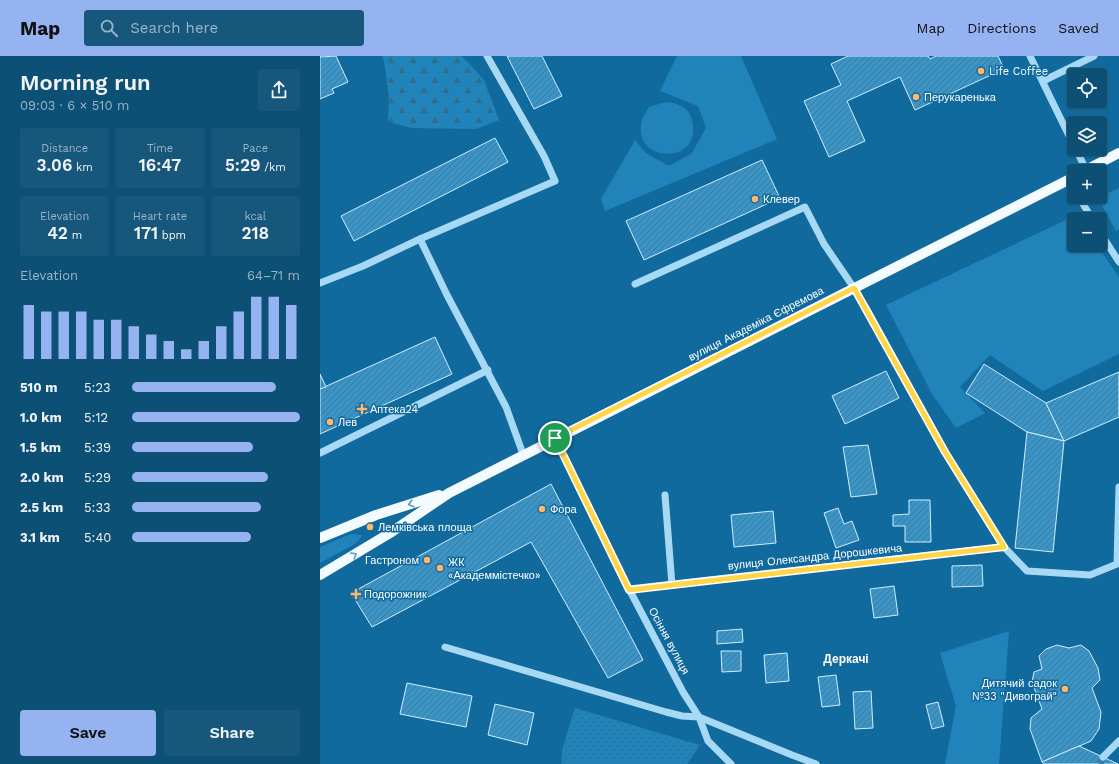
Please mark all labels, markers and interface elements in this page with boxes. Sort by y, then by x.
search box [84,10,364,46]
text: Map [20,17,60,40]
icon: search [98,17,120,39]
text: Search here [130,19,218,37]
text: Map [917,20,945,36]
text: Directions [967,20,1036,36]
text: Saved [1058,20,1099,36]
place label: Life Coffee [989,65,1048,78]
marker: Life Coffee [976,66,986,76]
map controls [1067,68,1107,252]
button: locate [1067,68,1107,108]
button: share [258,69,300,111]
text: Morning run [20,70,151,95]
place label: Перукаренька [924,91,997,104]
marker: Перукаренька [911,92,921,102]
text: 09:03 · 6 × 510 m [20,98,129,113]
button: layers [1067,116,1107,156]
text: Distance [41,142,88,155]
text: Time [147,142,173,155]
text: Pace [243,142,268,155]
text: 3.06 [37,155,72,175]
text: 16:47 [139,155,181,175]
text: 5:29 [225,155,260,175]
text: km [72,161,93,174]
text: /km [260,161,286,174]
button: + [1067,164,1107,204]
place label: Клевер [763,193,800,206]
marker: Клевер [750,194,760,204]
text: Elevation [40,210,89,223]
text: Heart rate [133,210,187,223]
text: kcal [244,210,266,223]
button: − [1067,212,1107,252]
text: 42 [47,223,68,243]
text: 171 [134,223,158,243]
text: 218 [241,223,269,243]
text: m [68,229,82,242]
text: bpm [158,229,186,242]
text: Elevation [20,268,78,283]
text: 64–71 m [247,268,300,283]
street label: вулиця Академіка Єфремова [686,284,827,364]
text: 510 m [20,380,58,395]
text: 5:23 [84,380,111,395]
place label: Аптека24 [370,403,419,416]
marker: Аптека24 [357,404,367,414]
text: 1.0 km [20,410,62,425]
text: 5:12 [84,410,108,425]
place label: Лев [338,416,357,429]
marker: Лев [325,417,335,427]
pin [538,421,572,455]
icon: arrive [544,427,566,449]
text: 1.5 km [20,440,61,455]
text: 5:39 [84,440,111,455]
text: 2.0 km [20,470,64,485]
text: 5:29 [84,470,111,485]
one-way arrow [408,499,415,508]
text: 2.5 km [20,500,63,515]
text: 5:33 [84,500,111,515]
place label: Фора [550,503,578,516]
marker: Фора [537,504,547,514]
place label: Лемківська площа [378,521,473,534]
marker: Лемківська площа [365,522,375,532]
text: 3.1 km [20,530,60,545]
text: 5:40 [84,530,111,545]
street label: вулиця Олександра Дорошкевича [727,541,904,573]
one-way arrow [350,552,357,559]
place label: Гастроном [365,554,419,567]
marker: Гастроном [422,555,432,565]
place label: ЖК «Академмістечко» [448,556,540,582]
marker: ЖК «Академмістечко» [435,563,445,573]
place label: Подорожник [364,588,427,601]
marker: Подорожник [351,589,361,599]
street label: Осіння вулиця [646,605,692,677]
district label: Деркачі [823,652,869,666]
place label: Дитячий садок №33 "Дивограй" [972,677,1057,703]
marker: Дитячий садок №33 "Дивограй" [1060,684,1070,694]
button: Save [20,710,156,756]
button: Share [164,710,300,756]

